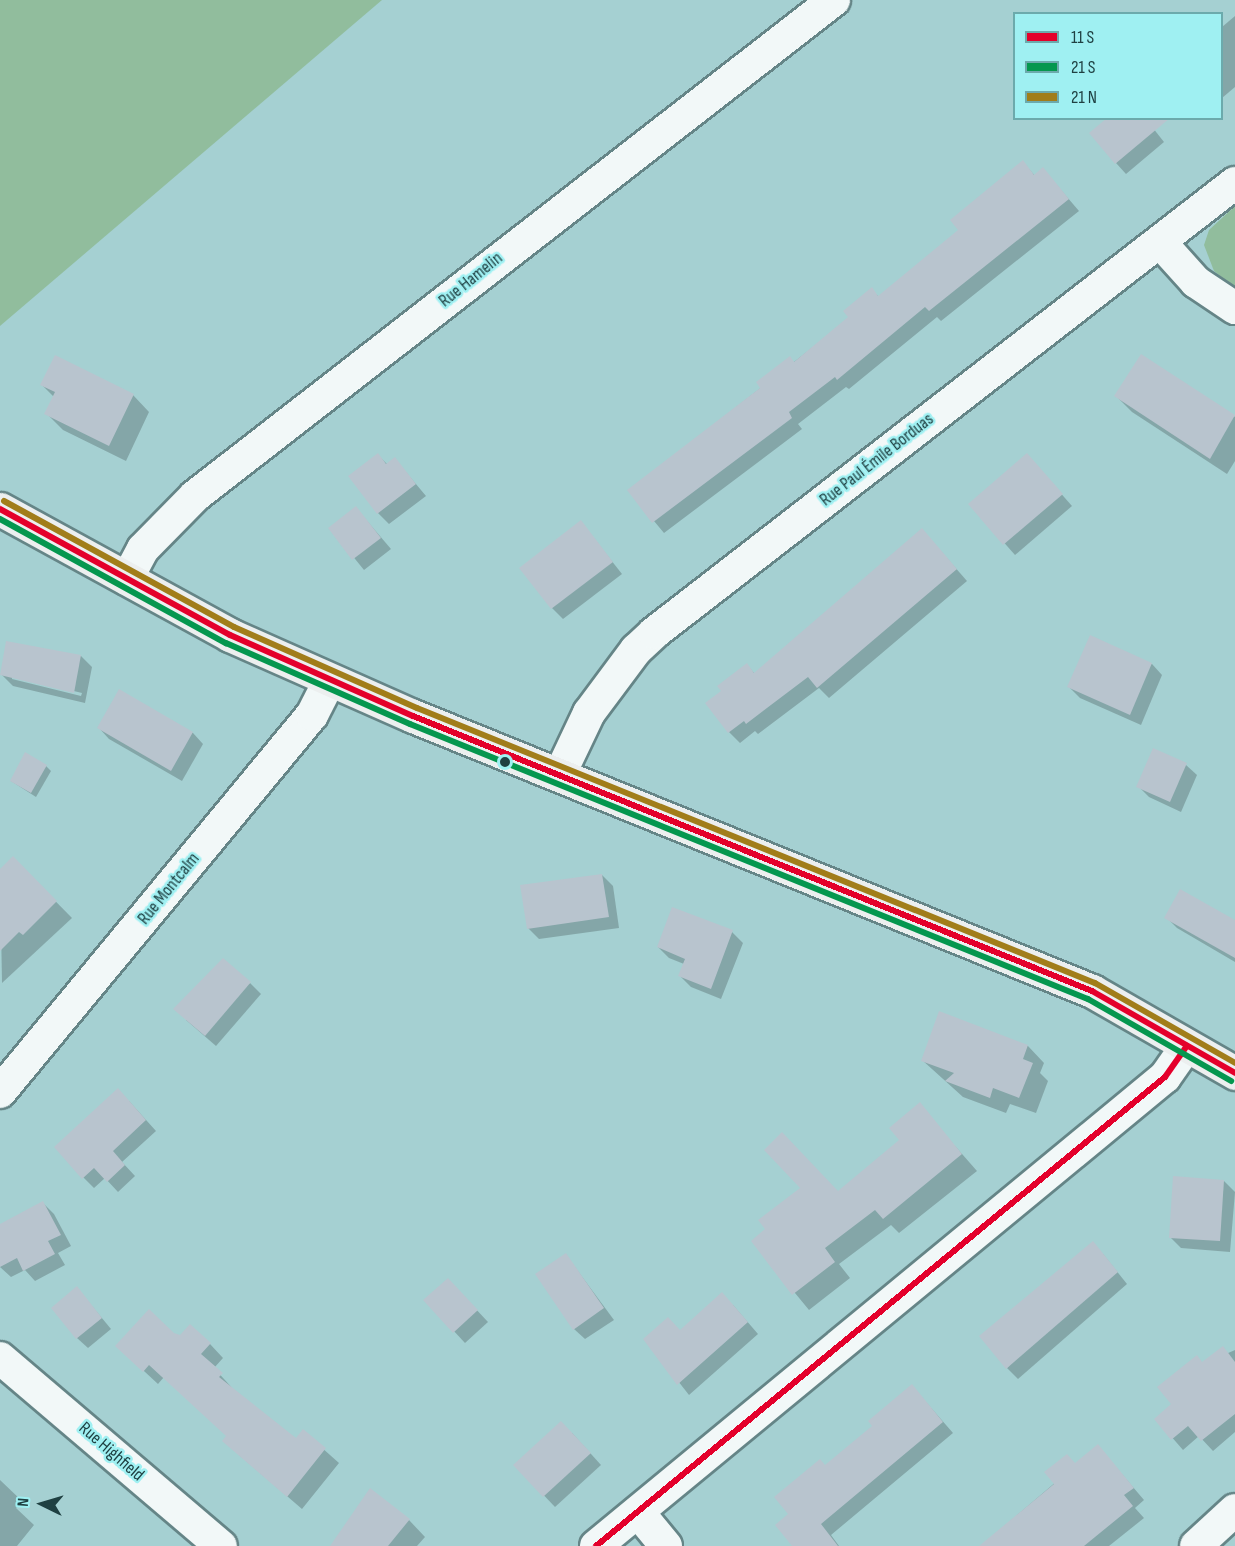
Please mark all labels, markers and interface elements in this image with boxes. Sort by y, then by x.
legend [1013,12,1223,120]
text: 11 S [1071,27,1094,48]
text: 21 S [1071,57,1095,78]
text: 21 N [1071,87,1097,108]
street label: Rue Hamelin [435,248,507,312]
street label: Rue Paul Émile Borduas [816,409,938,511]
unlabelled marker [499,756,511,768]
street label: Rue Montcalm [134,849,204,929]
street label: Rue Highfield [74,1418,148,1486]
north arrow [12,1474,72,1534]
text: N [14,1497,33,1507]

